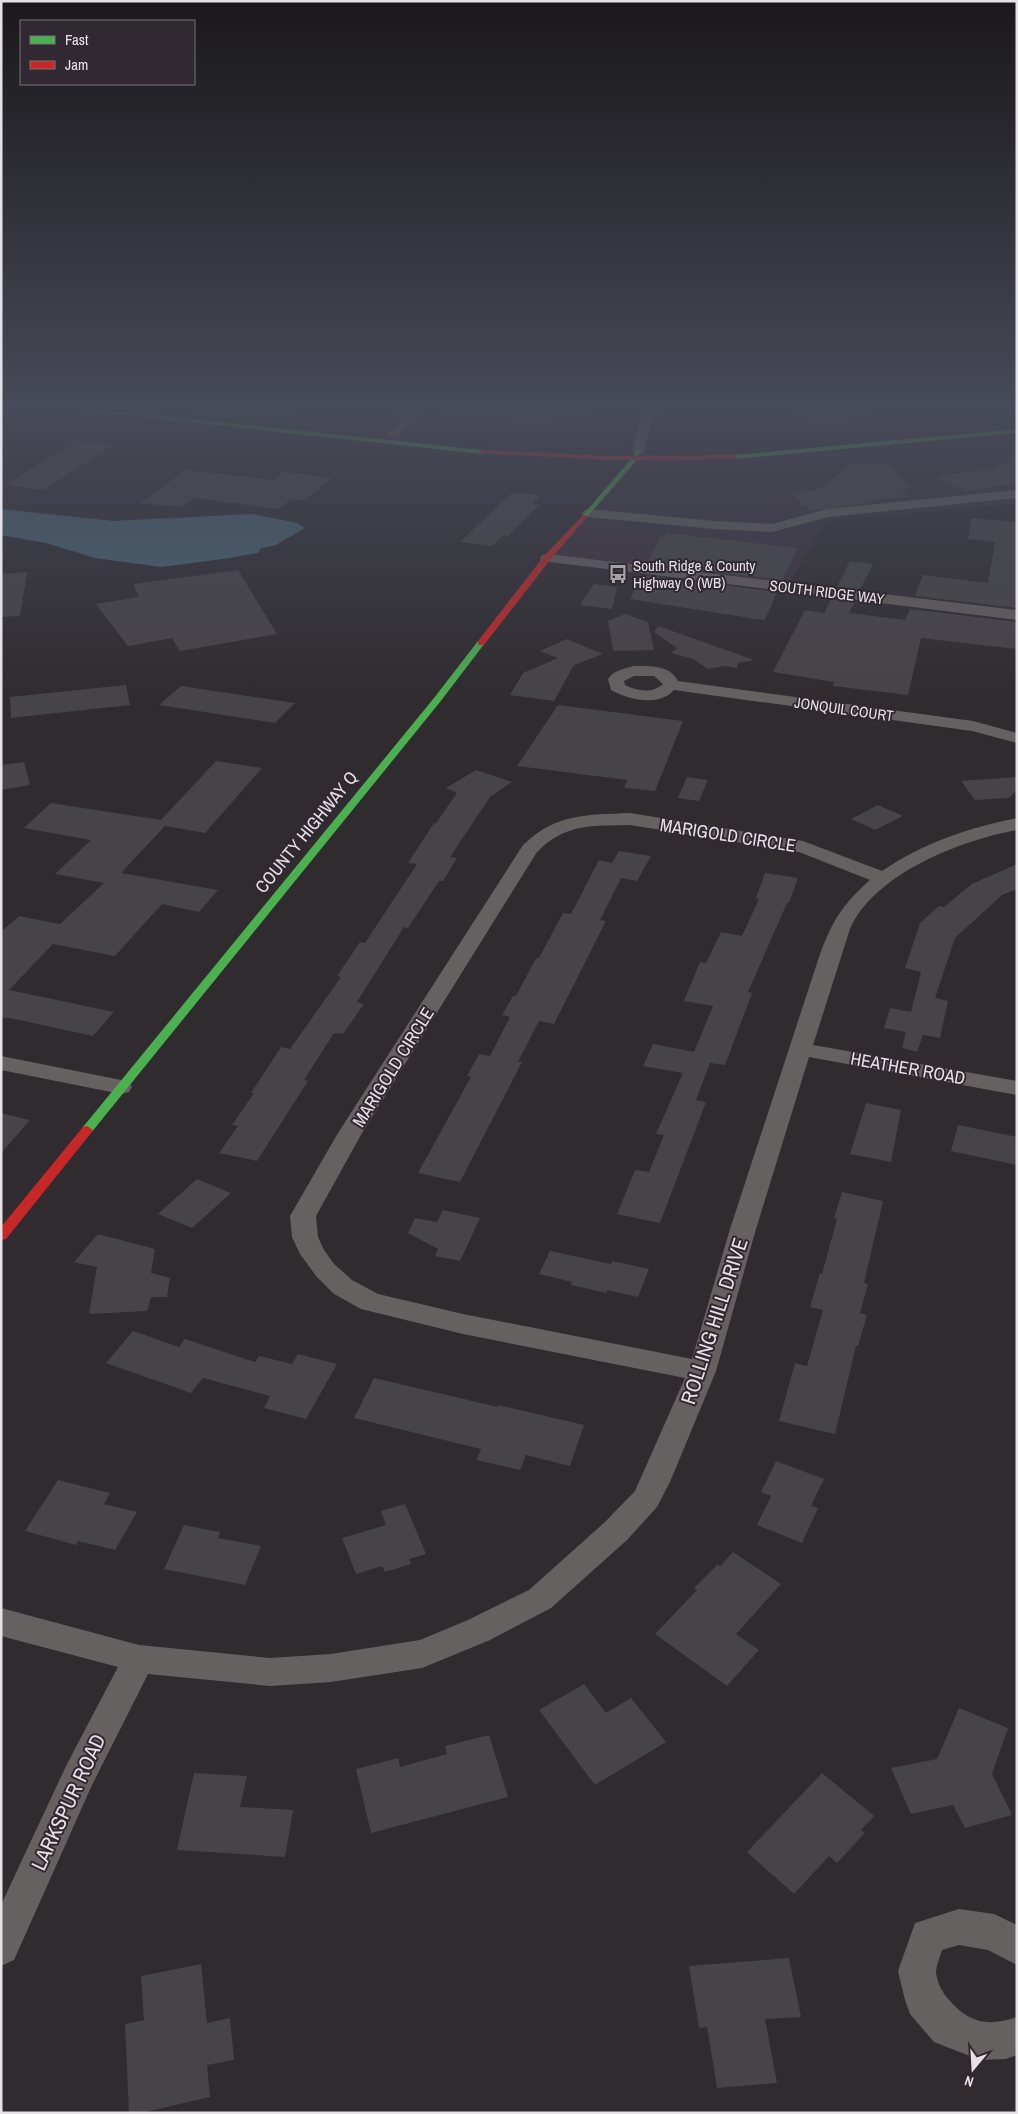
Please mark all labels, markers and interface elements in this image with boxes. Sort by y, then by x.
legend [20,20,195,85]
text: Fast [65,29,89,50]
text: Jam [65,54,88,75]
place label: South Ridge & County Highway Q (WB) [633,555,756,593]
bus stop icon: South Ridge & County Highway Q (WB) [607,563,629,585]
street label: SOUTH RIDGE WAY [768,575,886,610]
street label: JONQUIL COURT [793,692,895,726]
street label: COUNTY HIGHWAY Q [249,766,363,898]
street label: MARIGOLD CIRCLE [658,812,798,858]
street label: MARIGOLD CIRCLE [346,1002,440,1132]
street label: HEATHER ROAD [849,1046,967,1090]
street label: ROLLING HILL DRIVE [673,1234,755,1408]
street label: LARKSPUR ROAD [24,1729,112,1875]
north arrow [948,2044,998,2094]
text: N [962,2072,976,2091]

